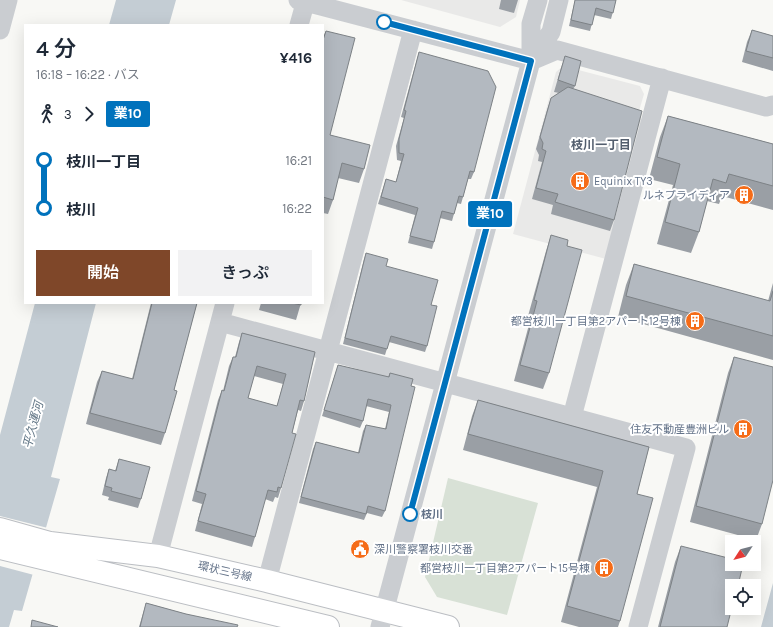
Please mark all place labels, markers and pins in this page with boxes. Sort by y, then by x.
unlabelled marker [376,14,392,30]
building icon: Equinix TY3 [569,170,591,192]
place label: Equinix TY3 [594,175,653,188]
building icon: ルネプライディア [733,184,755,206]
place label: ルネプライディア [643,189,730,202]
building icon: 都営枝川一丁目第2アパート12号棟 [684,310,706,332]
place label: 都営枝川一丁目第2アパート12号棟 [511,315,681,328]
building icon: 住友不動産豊洲ビル [732,418,754,440]
place label: 住友不動産豊洲ビル [630,423,729,436]
marker: 枝川 [402,506,418,522]
place label: 枝川 [421,508,443,521]
public building icon: 深川警察署枝川交番 [349,538,371,560]
place label: 深川警察署枝川交番 [374,543,473,556]
building icon: 都営枝川一丁目第2アパート15号棟 [593,557,615,579]
place label: 都営枝川一丁目第2アパート15号棟 [420,562,590,575]

